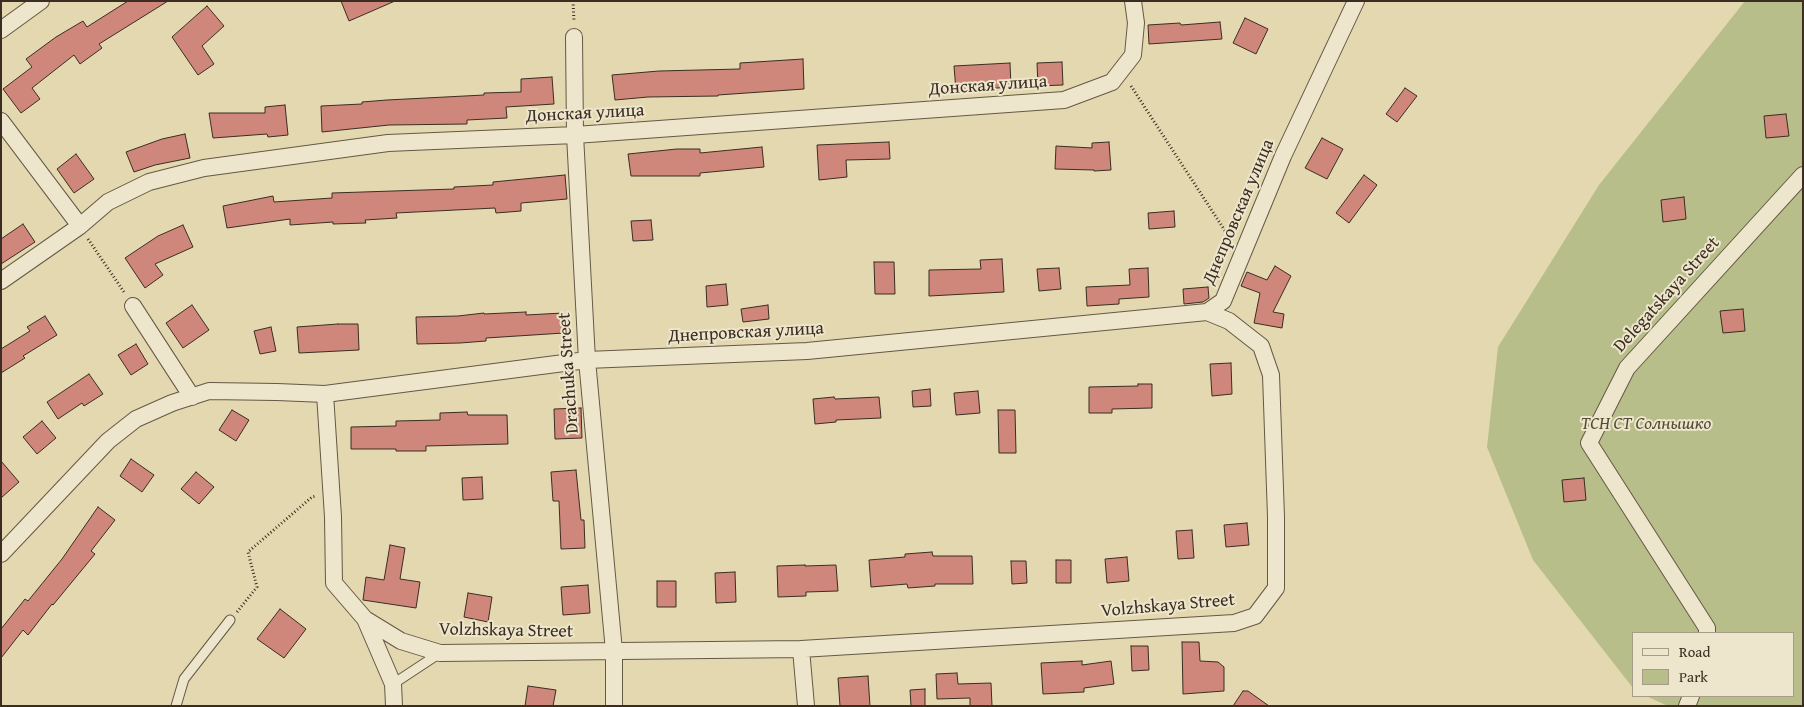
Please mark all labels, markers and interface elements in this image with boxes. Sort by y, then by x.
street label: Донская улица [928,71,1048,101]
street label: Донская улица [525,100,645,128]
street label: Днепровская улица [1199,136,1279,288]
street label: Delegatskaya Street [1609,233,1725,357]
street label: Drachuka Street [554,312,584,434]
street label: Днепровская улица [668,318,824,348]
park label: ТСН СТ Солнышко [1581,413,1711,435]
street label: Volzhskaya Street [1100,589,1236,623]
street label: Volzhskaya Street [439,619,573,643]
legend [1632,632,1794,697]
text: Road [1679,641,1710,662]
text: Park [1679,666,1708,687]

